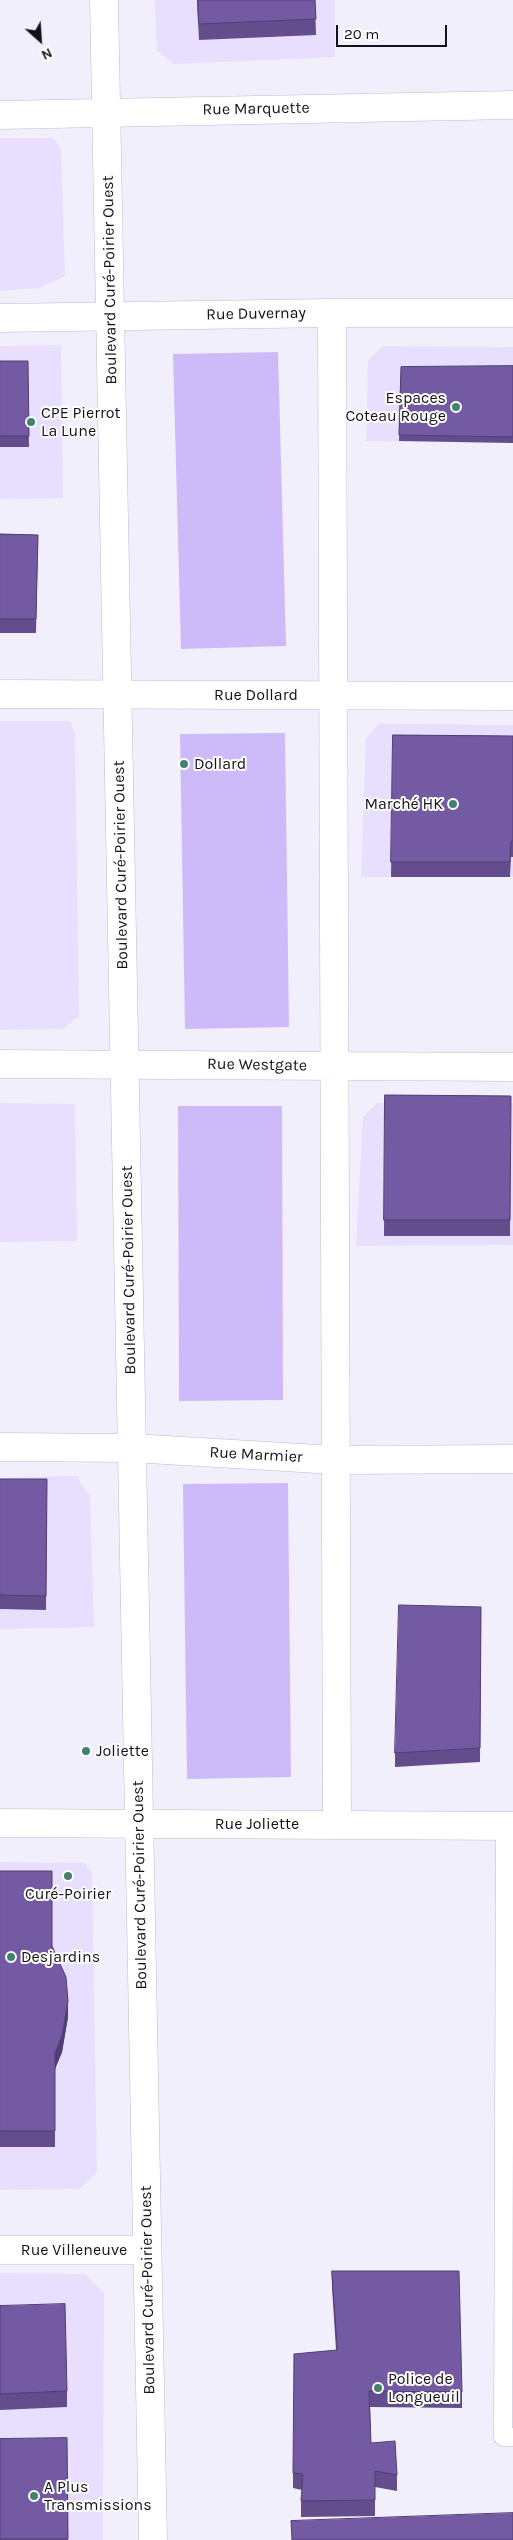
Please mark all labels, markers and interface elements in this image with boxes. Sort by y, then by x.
north arrow [15,15,65,65]
scale bar [338,15,449,47]
text: 20 m [344,25,379,43]
text: N [39,44,55,64]
street label: Rue Marquette [202,98,310,120]
street label: Boulevard Curé-Poirier Ouest [99,175,121,385]
street label: Rue Duvernay [206,304,306,324]
place label: Espaces Coteau Rouge [345,388,446,426]
marker: Espaces Coteau Rouge [450,401,462,413]
place label: CPE Pierrot La Lune [41,403,121,441]
marker: CPE Pierrot La Lune [25,416,37,428]
street label: Rue Dollard [214,685,298,705]
place label: Dollard [194,754,246,774]
marker: Dollard [178,758,190,770]
street label: Boulevard Curé-Poirier Ouest [110,760,132,970]
place label: Marché HK [365,794,443,814]
marker: Marché HK [447,798,459,810]
street label: Rue Westgate [207,1055,307,1075]
street label: Boulevard Curé-Poirier Ouest [118,1165,140,1375]
street label: Rue Marmier [209,1443,303,1467]
place label: Joliette [96,1741,149,1761]
marker: Joliette [80,1745,92,1757]
street label: Boulevard Curé-Poirier Ouest [129,1780,151,1990]
street label: Rue Joliette [215,1814,299,1834]
marker: Curé-Poirier [62,1870,74,1882]
place label: Curé-Poirier [25,1884,111,1904]
place label: Desjardins [21,1947,100,1967]
marker: Desjardins [5,1951,17,1963]
street label: Boulevard Curé-Poirier Ouest [137,2185,159,2395]
street label: Rue Villeneuve [21,2240,127,2260]
place label: Police de Longueuil [388,2369,460,2407]
marker: Police de Longueuil [372,2382,384,2394]
place label: A Plus Transmissions [44,2477,152,2515]
marker: A Plus Transmissions [28,2490,40,2502]

